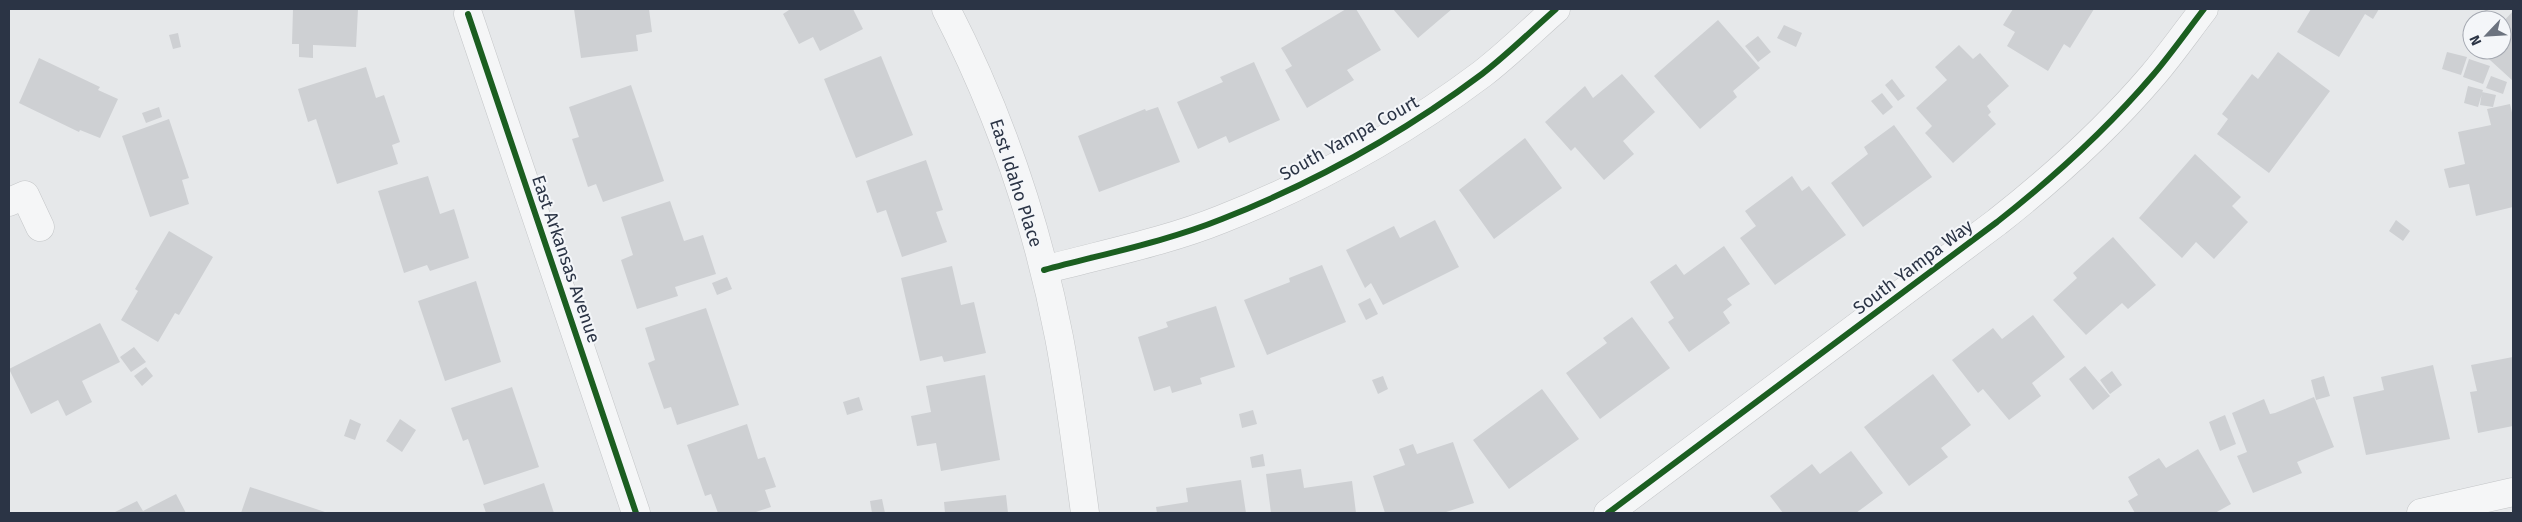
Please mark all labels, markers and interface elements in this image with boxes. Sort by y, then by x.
north arrow [2462,10,2512,60]
text: N [2466,32,2485,48]
street label: South Yampa Court [1276,90,1423,185]
street label: East Idaho Place [985,116,1047,250]
street label: East Arkansas Avenue [527,172,605,346]
street label: South Yampa Way [1849,215,1977,319]

